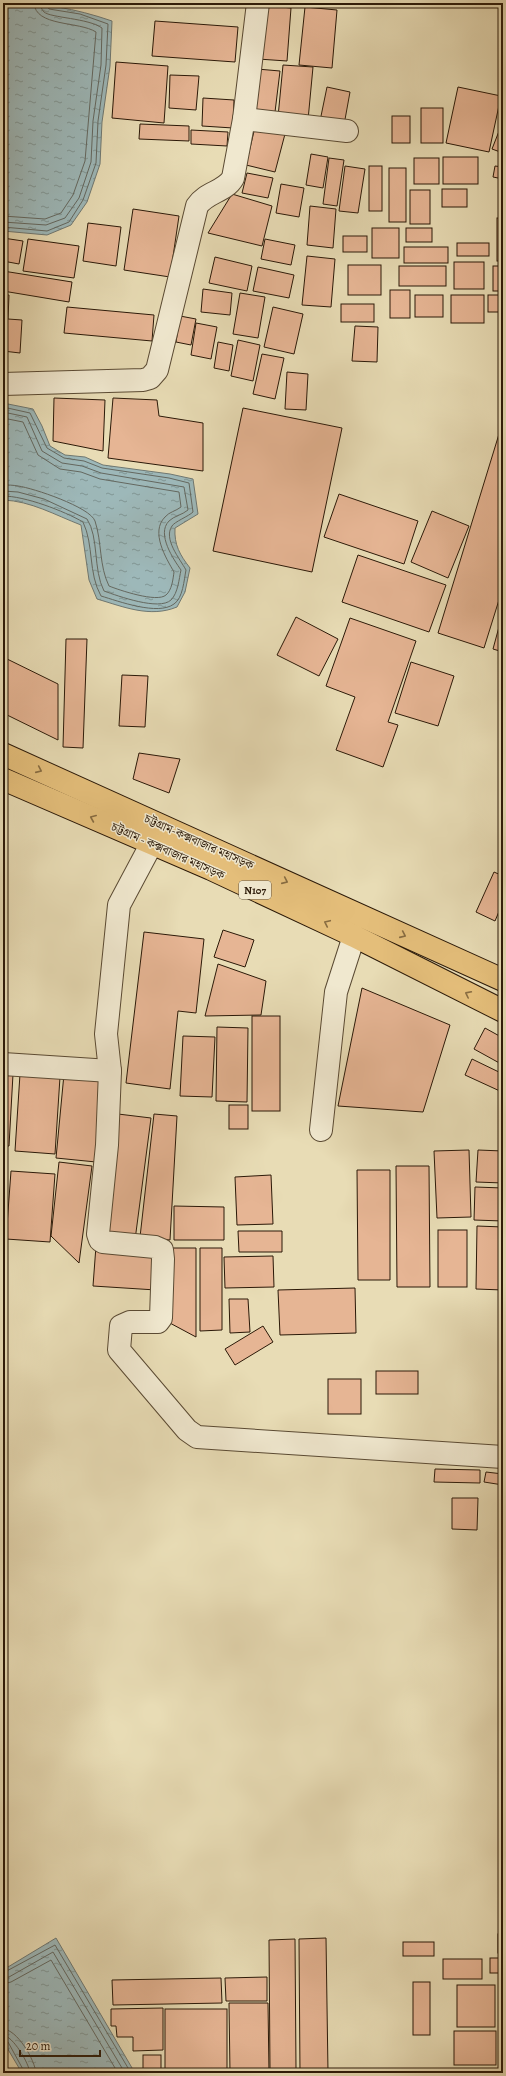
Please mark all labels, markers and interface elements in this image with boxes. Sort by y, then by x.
one-way arrow [34,765,42,773]
street label: চট্টগ্রাম-কক্সবাজার মহাসড়ক [141,809,257,874]
one-way arrow [90,815,98,823]
street label: চট্টগ্রাম - কক্সবাজার মহাসড়ক [108,817,228,884]
one-way arrow [280,876,288,884]
road number: N107 [239,881,271,899]
one-way arrow [323,920,331,928]
one-way arrow [399,930,406,938]
one-way arrow [465,991,472,998]
scale bar [20,2032,100,2058]
text: 20 m [26,2038,50,2054]

